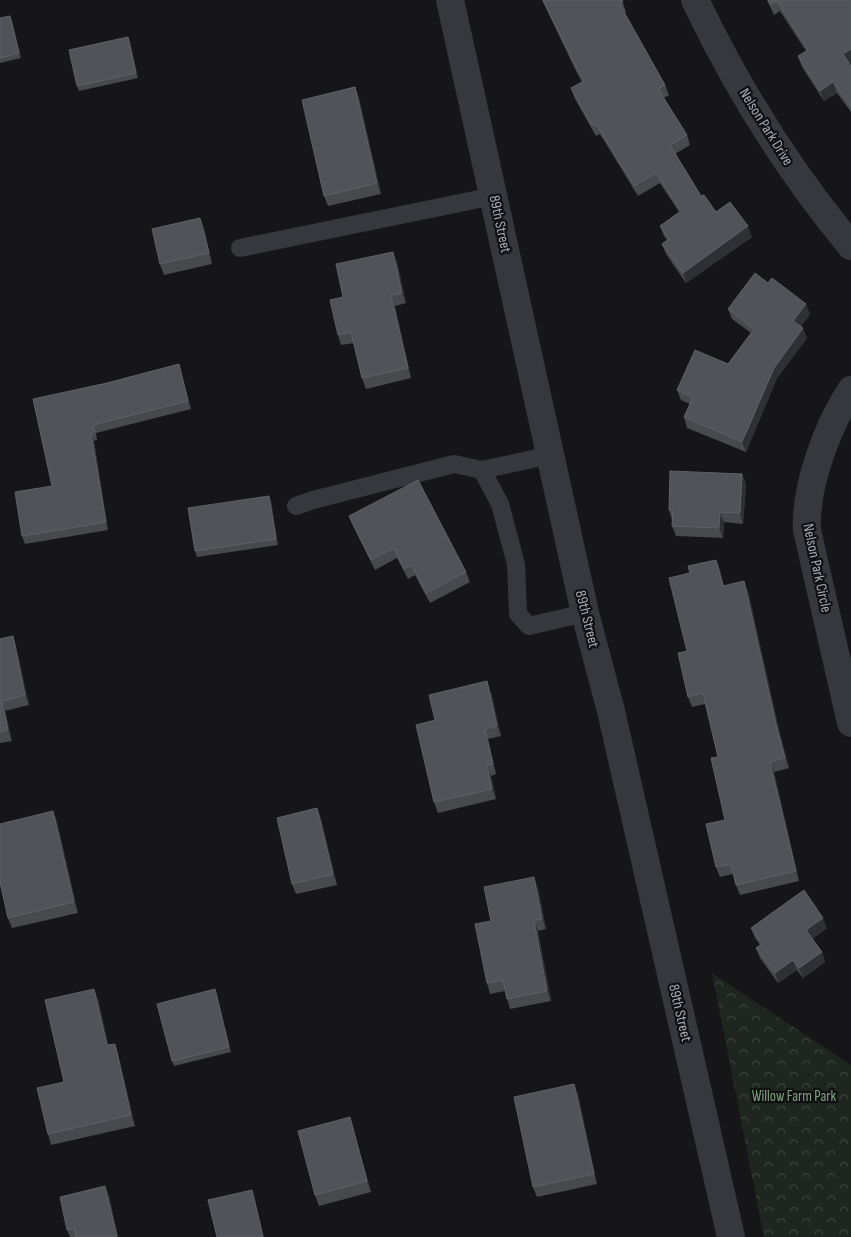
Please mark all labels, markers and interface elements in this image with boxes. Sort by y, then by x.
street label: Nelson Park Drive [735,85,797,169]
street label: 89th Street [485,193,515,255]
street label: Nelson Park Circle [798,522,836,614]
street label: 89th Street [571,588,603,650]
street label: 89th Street [664,982,696,1044]
park label: Willow Farm Park [752,1087,837,1106]

